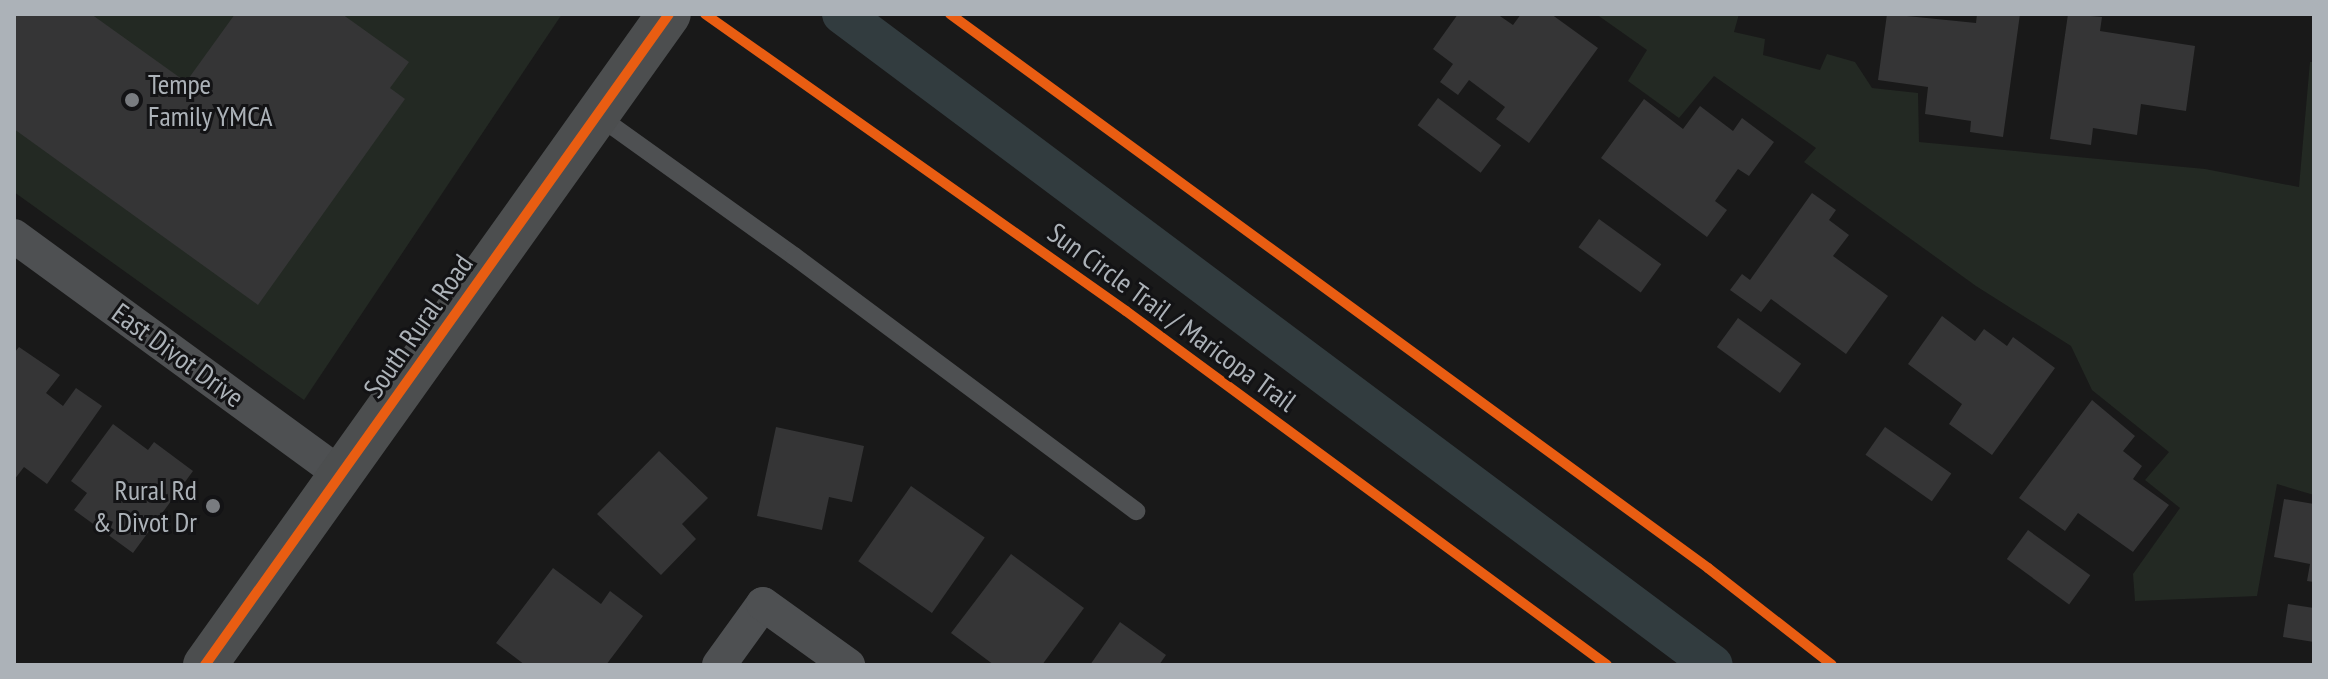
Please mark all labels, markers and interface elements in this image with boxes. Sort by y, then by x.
place label: Tempe Family YMCA [148,67,274,133]
marker: Tempe Family YMCA [123,91,141,109]
street label: Sun Circle Trail / Maricopa Trail [1041,215,1303,419]
street label: South Rural Road [356,248,480,404]
street label: East Divot Drive [106,296,250,414]
place label: Rural Rd & Divot Dr [93,473,197,539]
marker: Rural Rd & Divot Dr [204,497,222,515]

